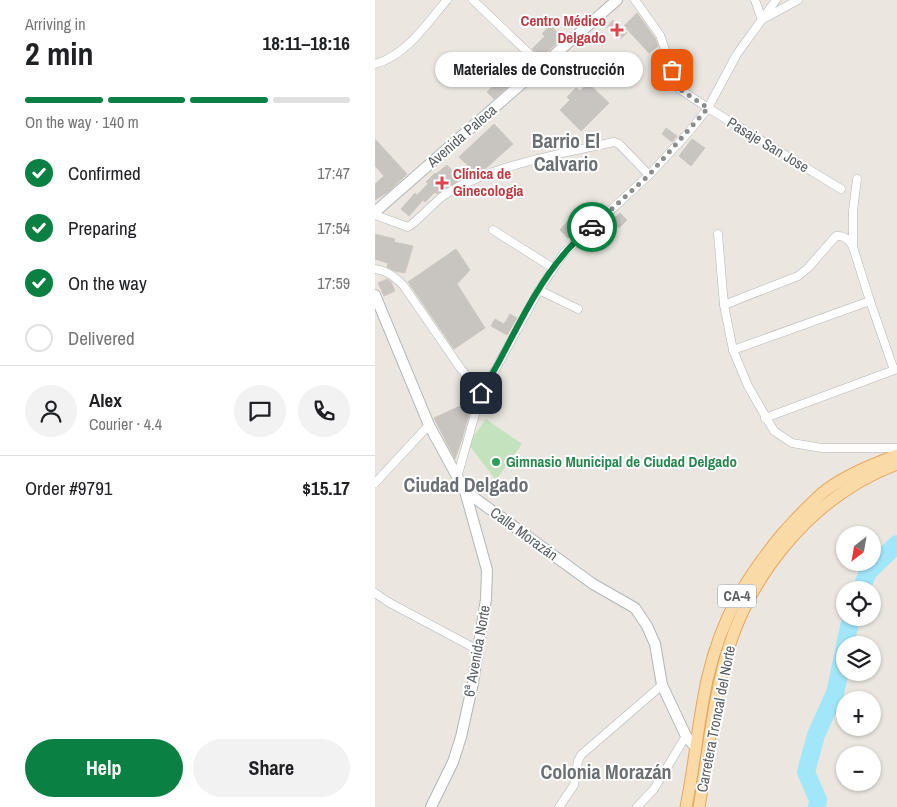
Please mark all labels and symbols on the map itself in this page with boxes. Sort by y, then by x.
place label: Centro Médico Delgado [521,10,606,48]
marker: Centro Médico Delgado [610,23,624,37]
pin [651,49,693,91]
callout: Materiales de Construcción [434,52,642,88]
street label: Avenida Paleca [422,99,501,172]
street label: Pasaje San Jose [723,112,813,177]
district label: Barrio El Calvario [532,127,600,177]
place label: Clínica de Ginecologia [453,163,524,201]
marker: Clínica de Ginecologia [435,176,449,190]
courier [567,202,617,252]
pin [460,372,502,414]
place label: Gimnasio Municipal de Ciudad Delgado [506,451,737,472]
marker: Gimnasio Municipal de Ciudad Delgado [490,456,502,468]
district label: Ciudad Delgado [404,471,528,498]
street label: Calle Morazán [486,502,563,565]
north arrow [836,526,881,571]
road number: CA-4 [718,584,756,608]
street label: 6ª Avenida Norte [458,603,495,698]
street label: Carretera Troncal del Norte [691,644,740,794]
district label: Colonia Morazán [540,758,672,785]

